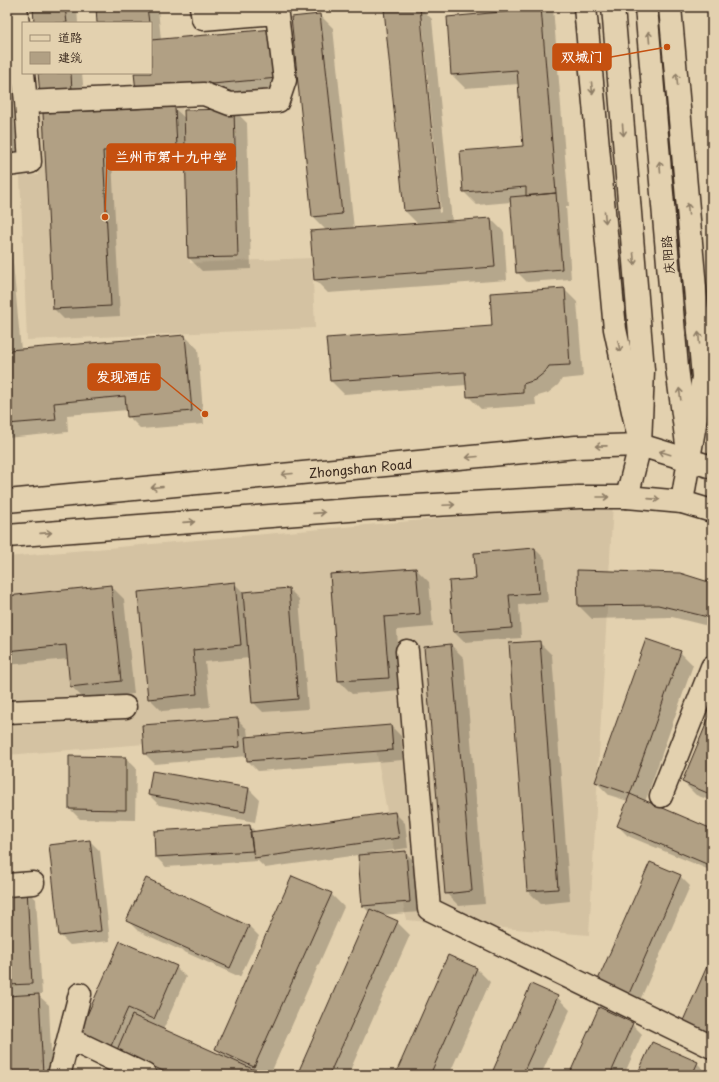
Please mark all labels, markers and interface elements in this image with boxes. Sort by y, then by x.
legend [22,22,152,74]
text: 道路 [58,28,82,46]
one-way arrow [645,31,652,44]
callout: 双城门 [553,44,611,70]
text: 双城门 [561,46,603,67]
text: 建筑 [58,48,82,66]
one-way arrow [673,73,680,86]
one-way arrow [589,81,596,94]
one-way arrow [619,123,627,136]
callout: 兰州市第十九中学 [107,144,235,170]
text: 兰州市第十九中学 [115,146,227,167]
one-way arrow [656,161,663,174]
one-way arrow [684,203,691,216]
one-way arrow [601,210,608,223]
street label: 庆阳路 [656,235,678,275]
one-way arrow [630,252,638,265]
one-way arrow [696,332,703,345]
one-way arrow [616,339,624,352]
callout: 发现酒店 [88,364,160,390]
text: 发现酒店 [96,366,152,387]
one-way arrow [676,388,684,401]
one-way arrow [595,442,608,450]
one-way arrow [658,449,671,456]
street label: Zhongshan Road [308,453,413,482]
one-way arrow [466,453,479,460]
one-way arrow [280,471,293,478]
one-way arrow [151,483,164,490]
one-way arrow [596,493,609,501]
one-way arrow [647,496,660,503]
one-way arrow [442,501,455,508]
one-way arrow [312,509,325,516]
one-way arrow [183,519,196,526]
one-way arrow [39,530,52,537]

